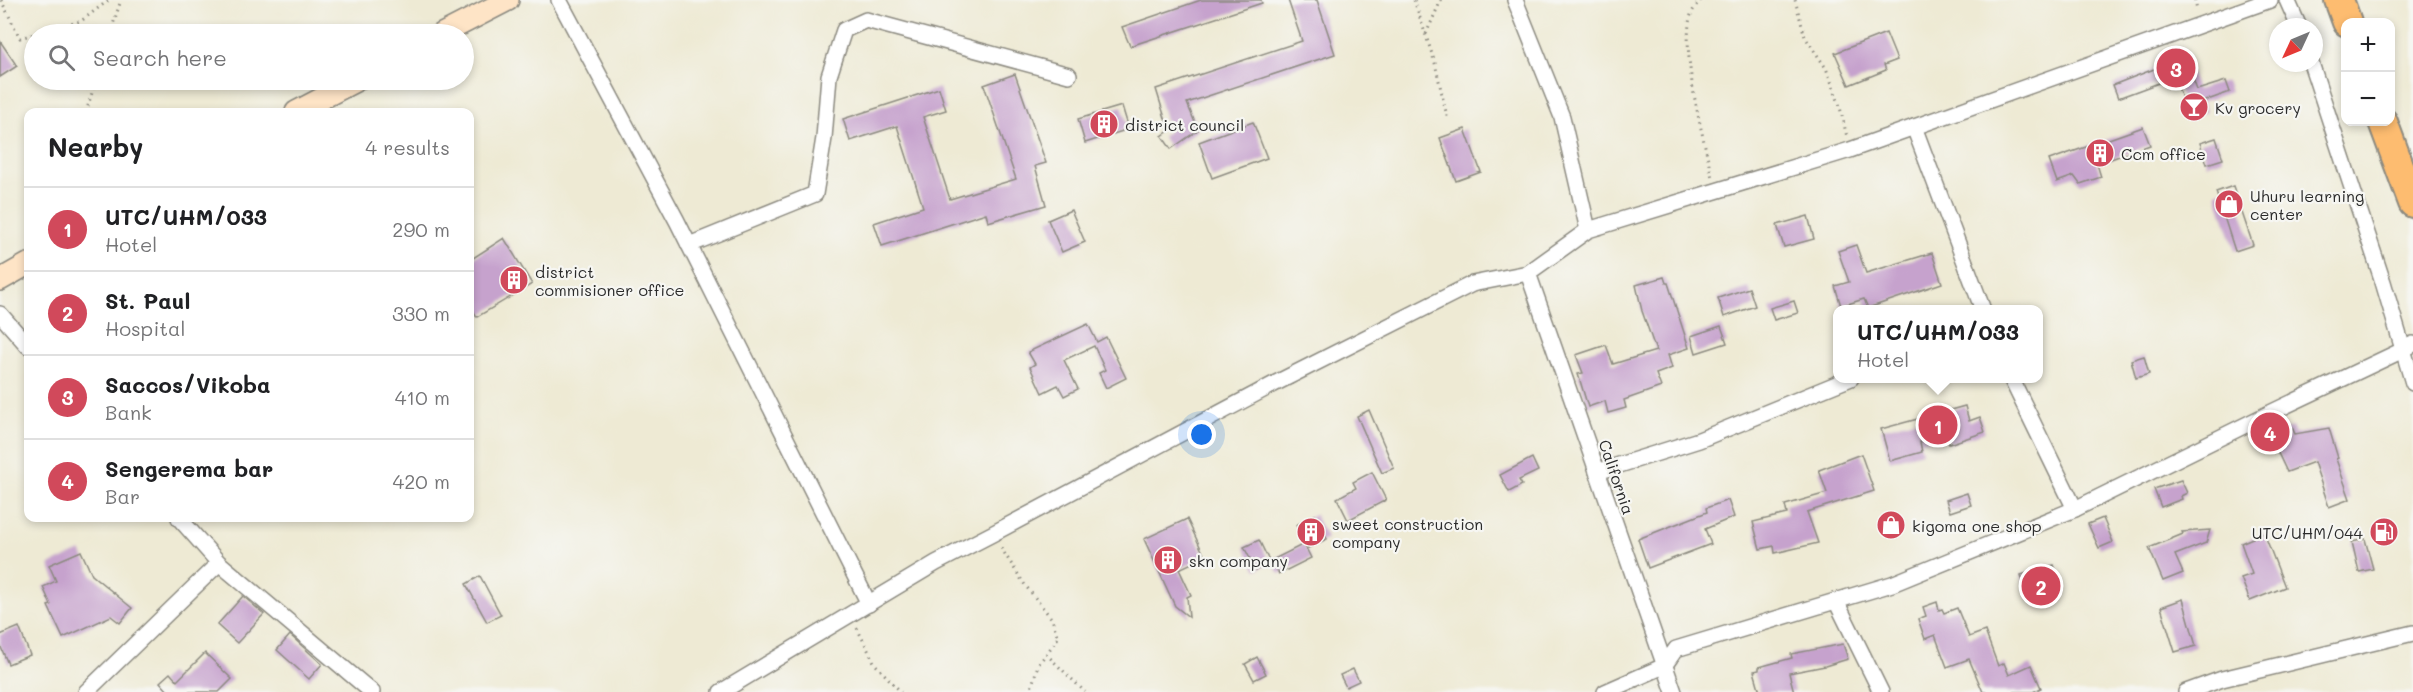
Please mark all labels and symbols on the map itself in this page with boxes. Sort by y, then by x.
north arrow [2269,18,2323,72]
pin: 3 [2156,46,2196,90]
bar icon: Kv grocery [2178,91,2210,123]
place label: Kv grocery [2215,97,2301,118]
building icon: district council [1088,108,1120,140]
place label: district council [1125,114,1244,135]
building icon: Ccm office [2084,137,2116,169]
place label: Ccm office [2121,143,2206,164]
place label: Uhuru learning center [2250,185,2364,224]
shop icon: Uhuru learning center [2213,188,2245,220]
place label: district commisioner office [535,261,685,300]
building icon: district commisioner office [498,264,530,296]
pin: 1 [1918,402,1958,448]
pin: 4 [2250,410,2290,454]
your location [1187,420,1216,449]
street label: California [1594,437,1640,517]
shop icon: kigoma one shop [1875,509,1907,541]
place label: sweet construction company [1332,513,1483,552]
place label: kigoma one shop [1912,515,2042,536]
building icon: sweet construction company [1295,516,1327,548]
fuel station icon: UTC/UHM/044 [2368,516,2400,548]
place label: UTC/UHM/044 [2252,522,2364,543]
building icon: skn company [1152,544,1184,576]
place label: skn company [1189,550,1288,571]
pin: 2 [2022,564,2060,608]

